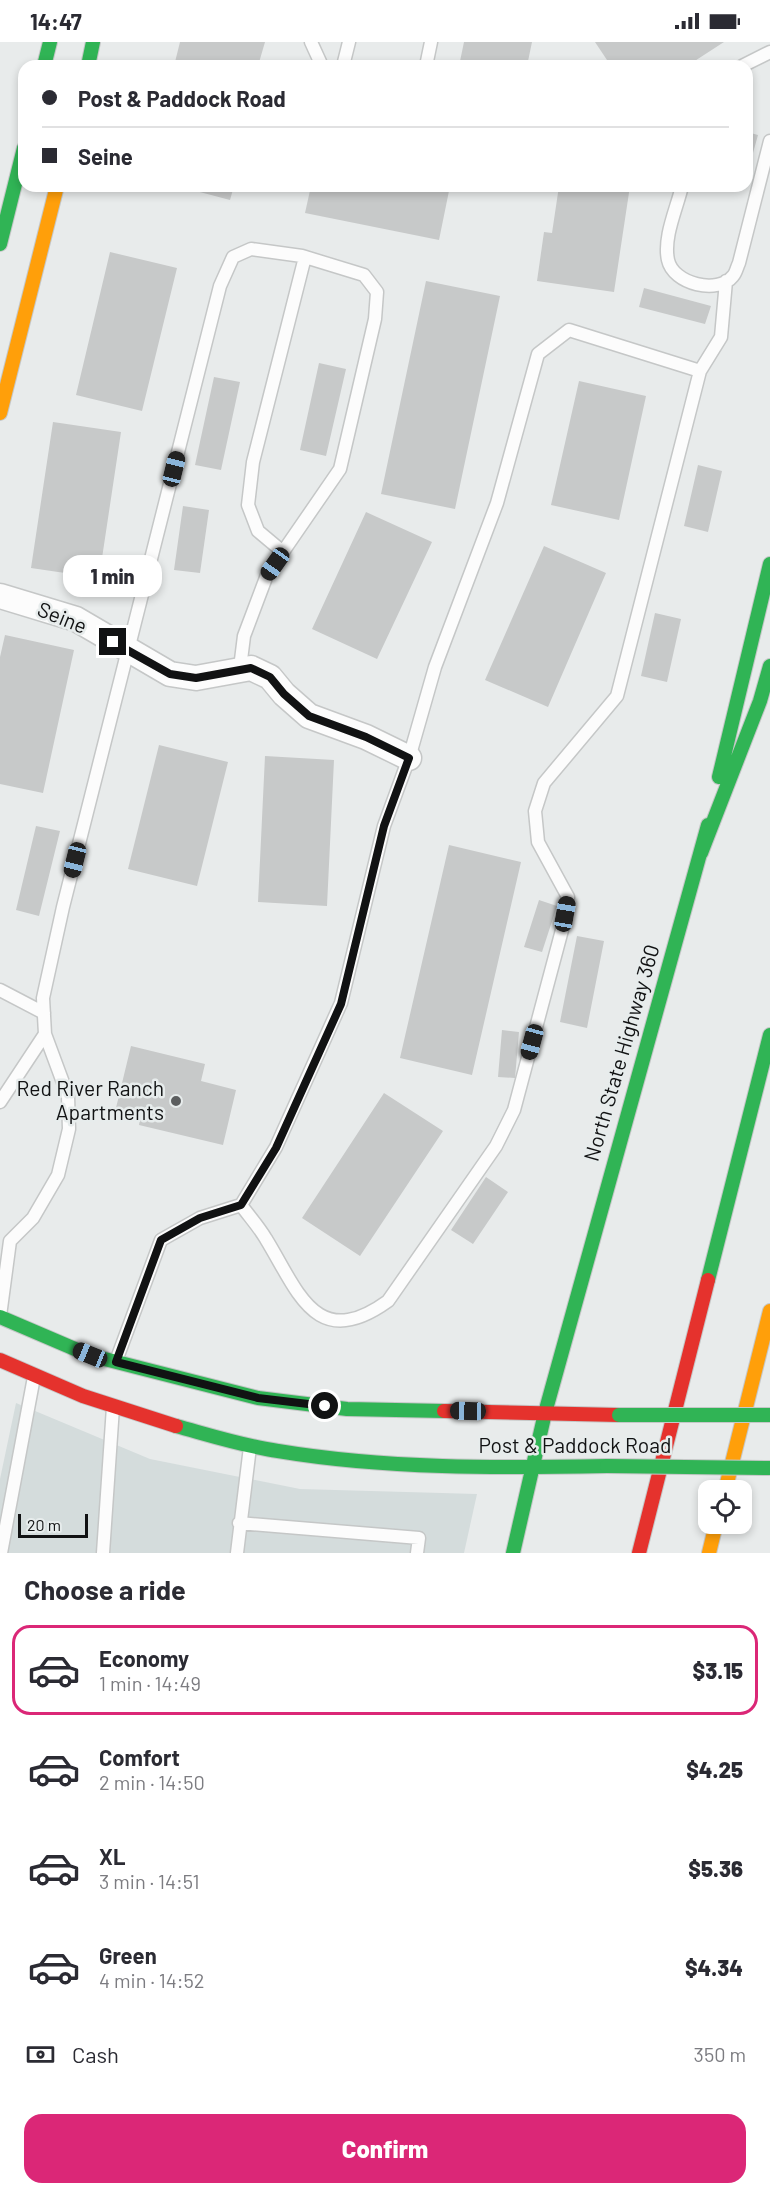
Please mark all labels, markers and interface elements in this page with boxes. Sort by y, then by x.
text: 14:47 [30,8,82,34]
text: Post & Paddock Road [78,85,286,111]
text: Seine [78,143,133,169]
car [161,449,187,489]
car [257,544,293,584]
callout: 1 min [63,555,162,597]
text: 1 min [91,564,134,588]
street label: Seine [34,595,91,638]
route end [99,628,126,655]
car [62,840,88,880]
car [553,895,577,933]
street label: North State Highway 360 [578,941,663,1164]
car [519,1022,545,1062]
place label: Red River Ranch Apartments [16,1075,164,1124]
marker: Red River Ranch Apartments [169,1094,183,1108]
car [70,1340,110,1370]
route start [311,1392,338,1419]
car [450,1402,486,1420]
street label: Post & Paddock Road [479,1432,672,1457]
map controls [698,1480,752,1534]
button: locate [698,1480,752,1534]
scale bar [18,1511,88,1538]
text: 20 m [27,1515,61,1534]
text: Choose a ride [24,1573,186,1605]
icon: car [27,1643,81,1697]
text: Economy [99,1645,189,1671]
text: $3.15 [693,1657,743,1683]
text: 1 min · 14:49 [99,1671,201,1695]
icon: car [27,1742,81,1796]
text: Comfort [99,1744,180,1770]
text: $4.25 [686,1756,743,1782]
text: 2 min · 14:50 [99,1770,205,1794]
icon: car [27,1841,81,1895]
text: XL [99,1843,125,1869]
text: $5.36 [688,1855,743,1881]
text: 3 min · 14:51 [99,1869,199,1893]
icon: car [27,1940,81,1994]
text: Green [99,1942,157,1968]
text: $4.34 [685,1954,743,1980]
text: 4 min · 14:52 [99,1968,204,1992]
icon: cash [24,2038,57,2071]
text: Cash [72,2041,119,2067]
text: 350 m [694,2042,746,2066]
button: Confirm [24,2114,746,2183]

